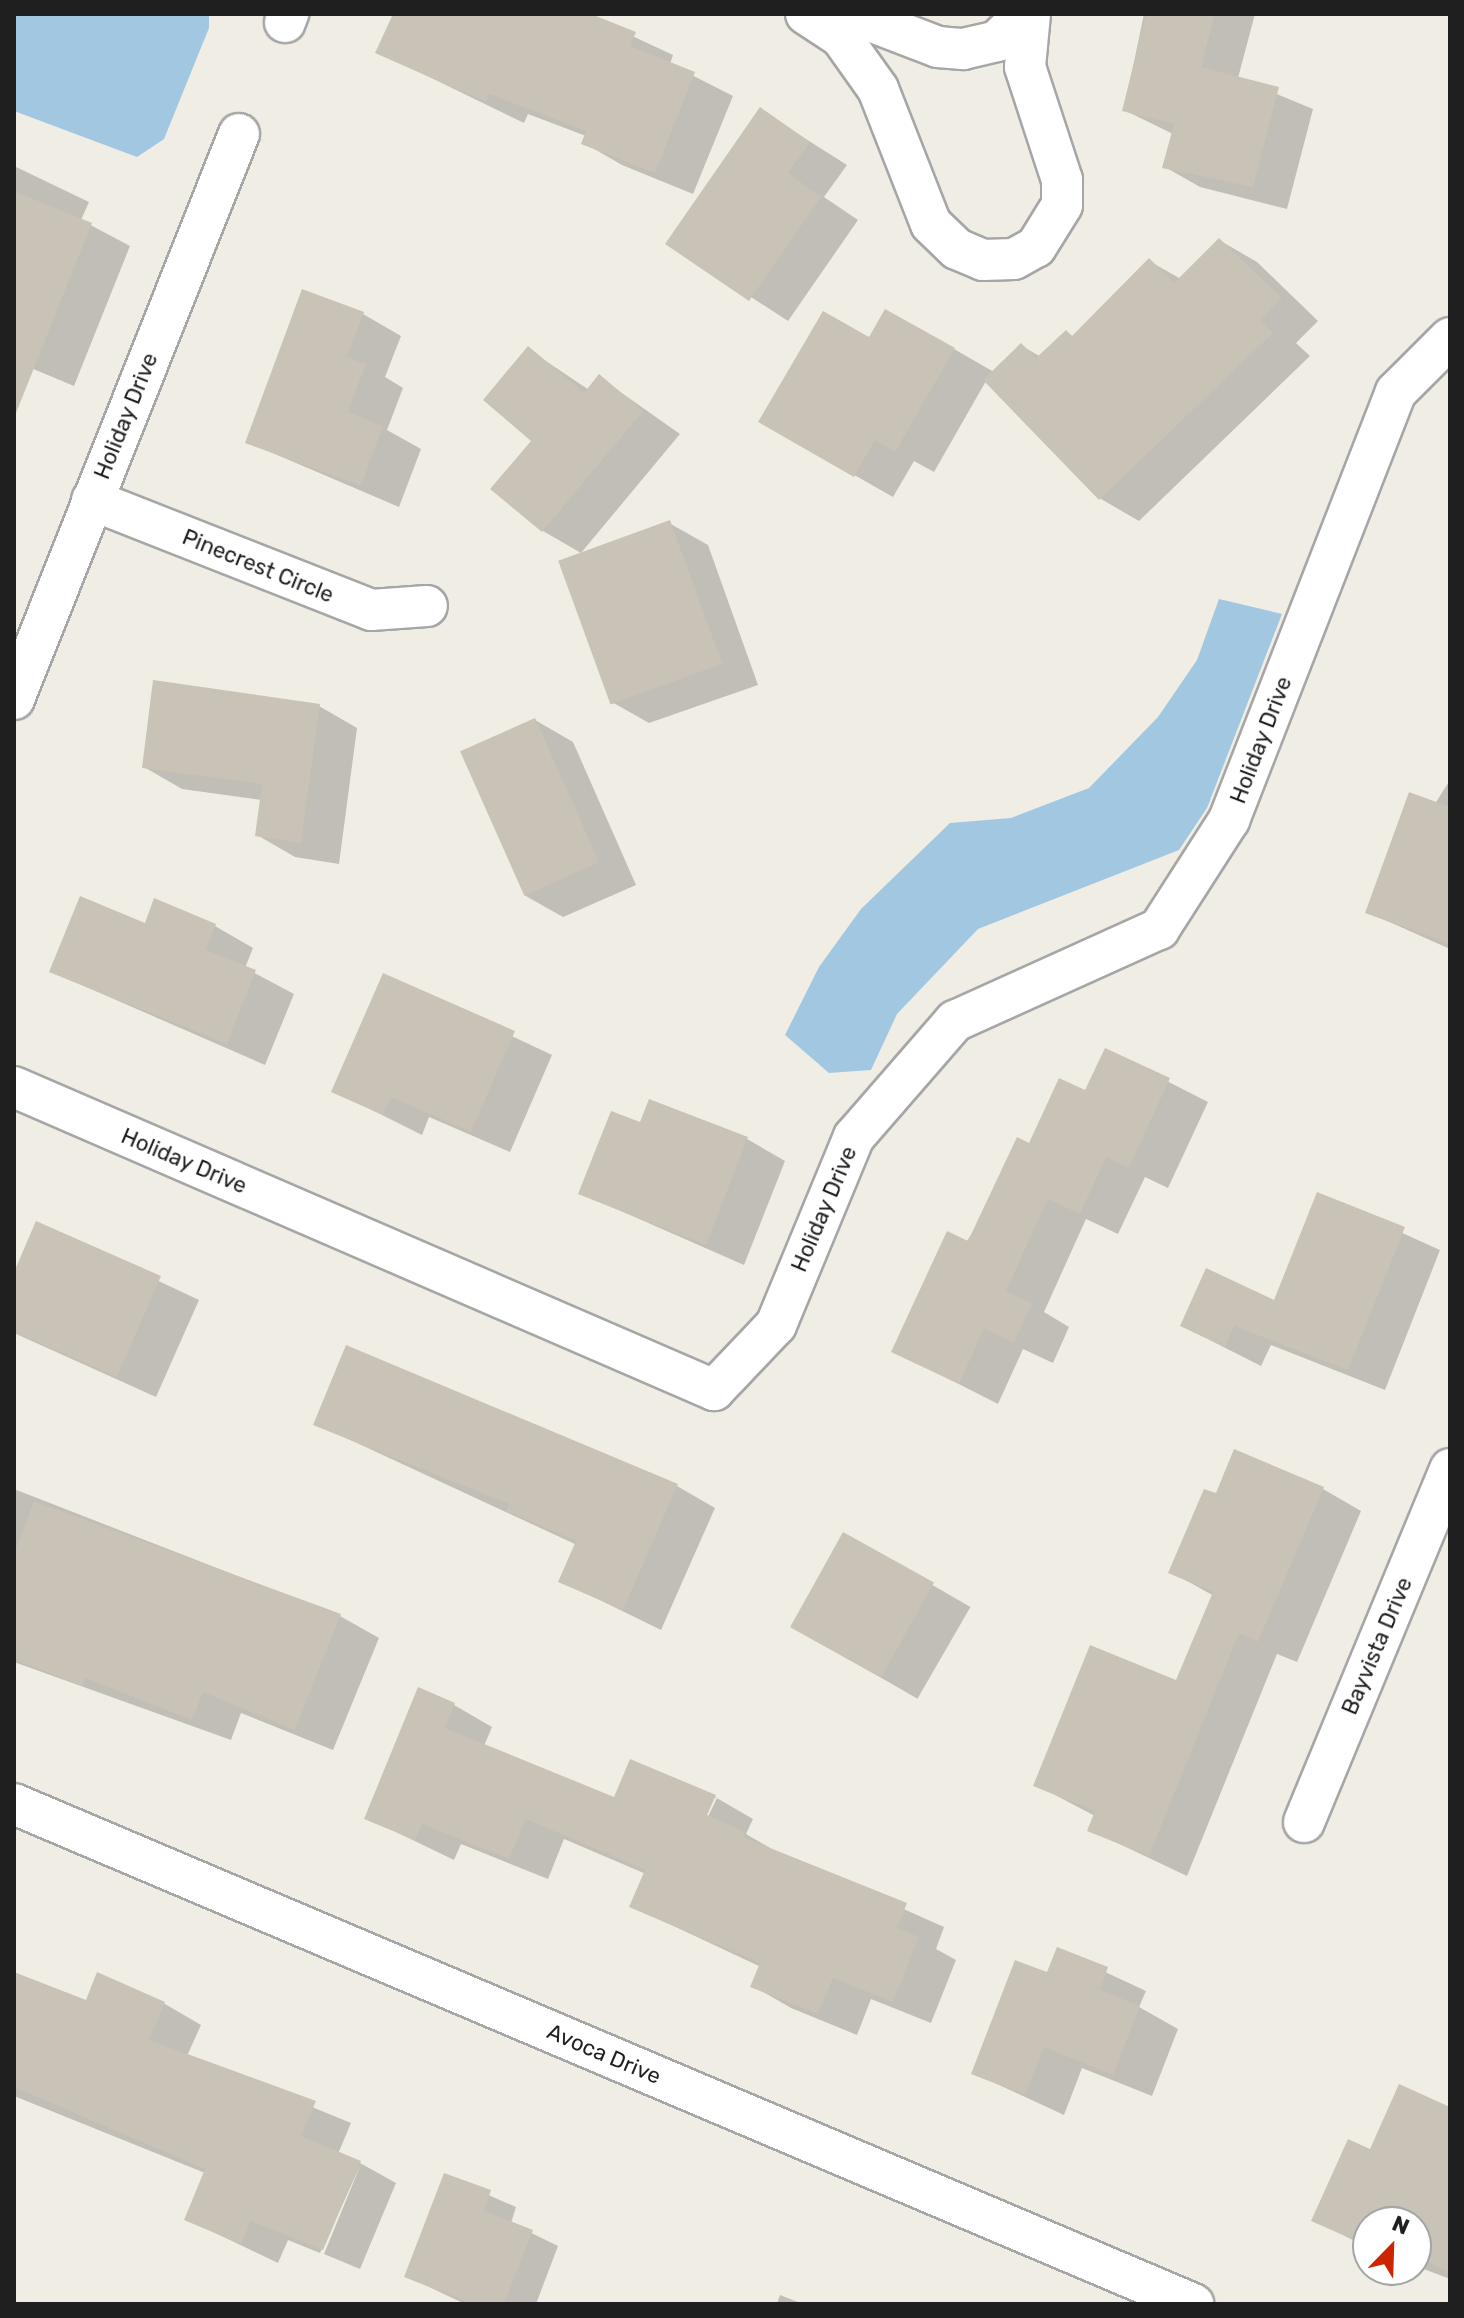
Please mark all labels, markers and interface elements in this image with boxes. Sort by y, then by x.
street label: Holiday Drive [89,349,163,483]
street label: Pinecrest Circle [178,524,338,608]
street label: Holiday Drive [1225,673,1297,807]
street label: Holiday Drive [117,1123,251,1199]
street label: Holiday Drive [786,1142,862,1276]
street label: Bayvista Drive [1336,1573,1418,1719]
street label: Avoca Drive [543,2018,665,2090]
north arrow [1352,2206,1432,2286]
text: N [1388,2210,1413,2241]

